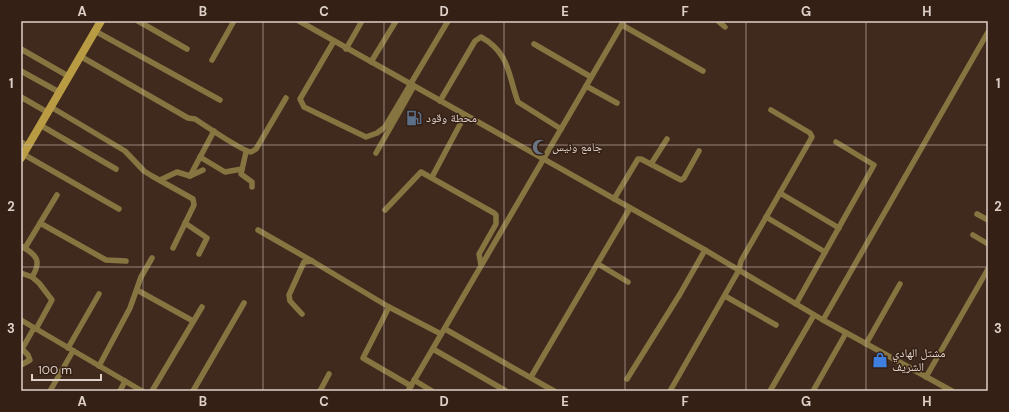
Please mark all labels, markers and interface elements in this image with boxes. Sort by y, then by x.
text: A [77,3,87,20]
text: B [199,3,207,20]
text: C [319,3,329,20]
text: D [439,3,449,20]
text: E [561,3,569,20]
text: F [681,3,689,20]
text: G [801,3,811,20]
text: H [922,3,932,20]
text: 1 [9,75,13,92]
text: 1 [996,75,1000,92]
fuel station icon: محطة وقود [405,109,423,127]
place label: محطة وقود [426,110,477,126]
mosque icon: جامع ونيس [531,138,549,156]
place label: جامع ونيس [552,139,603,155]
text: 2 [7,198,15,215]
text: 2 [994,198,1002,215]
text: 3 [7,320,15,337]
text: 3 [994,320,1002,337]
place label: مشتل الهادي الشريف [892,345,945,375]
shop icon: مشتل الهادي الشريف [871,351,889,369]
scale bar [32,356,101,382]
text: 100 m [38,362,72,378]
text: A [77,393,87,410]
text: B [199,393,207,410]
text: C [319,393,329,410]
text: D [439,393,449,410]
text: E [561,393,569,410]
text: F [681,393,689,410]
text: G [801,393,811,410]
text: H [922,393,932,410]

